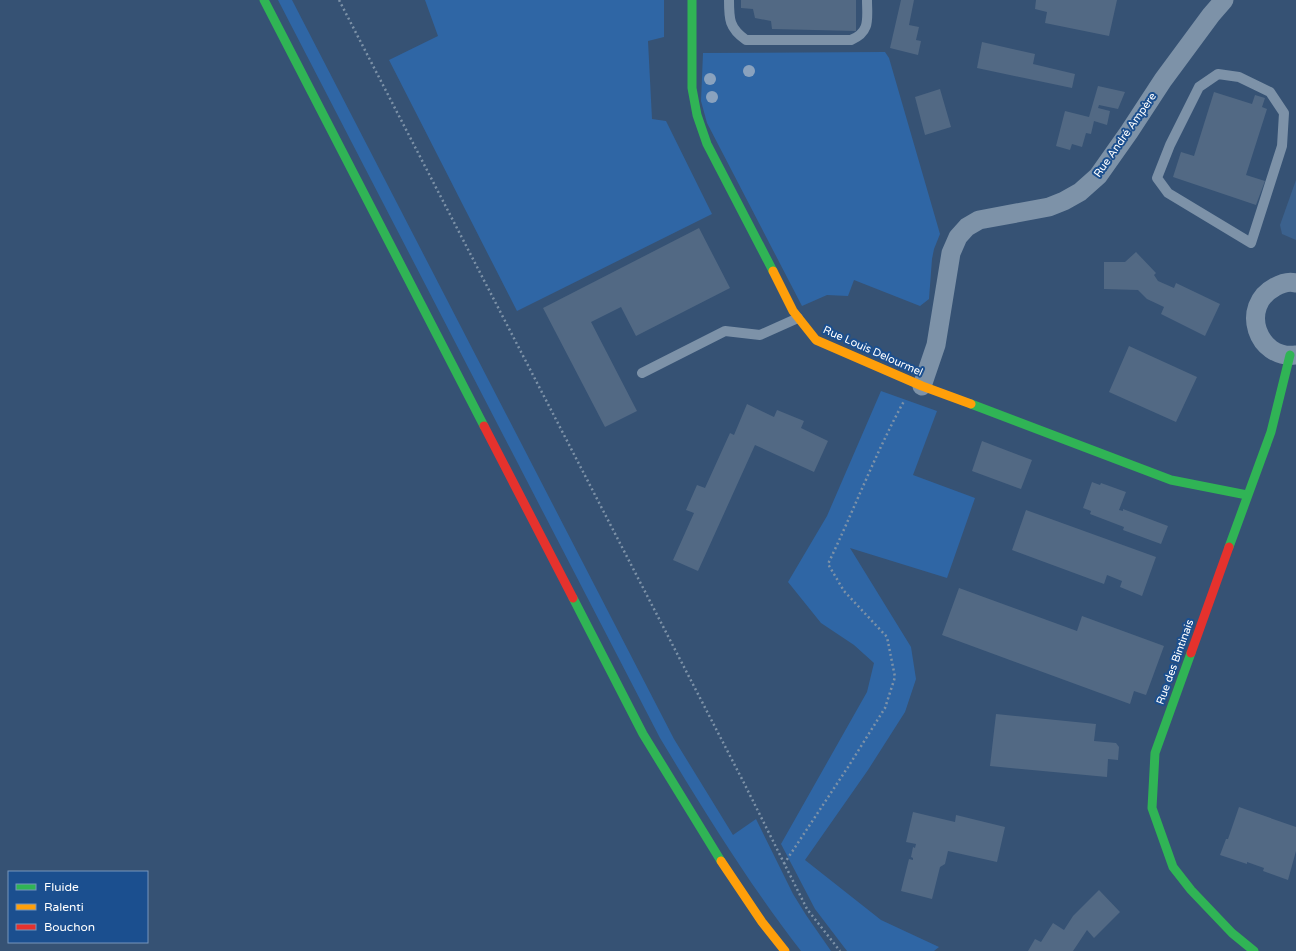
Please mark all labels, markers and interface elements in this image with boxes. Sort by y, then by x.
street label: Rue André Ampère [1091,90,1159,180]
street label: Rue Louis Delourmel [821,323,925,379]
street label: Rue des Bintinais [1154,618,1196,706]
legend [8,871,148,943]
text: Fluide [44,880,79,894]
text: Ralenti [44,900,84,914]
text: Bouchon [44,920,95,934]

